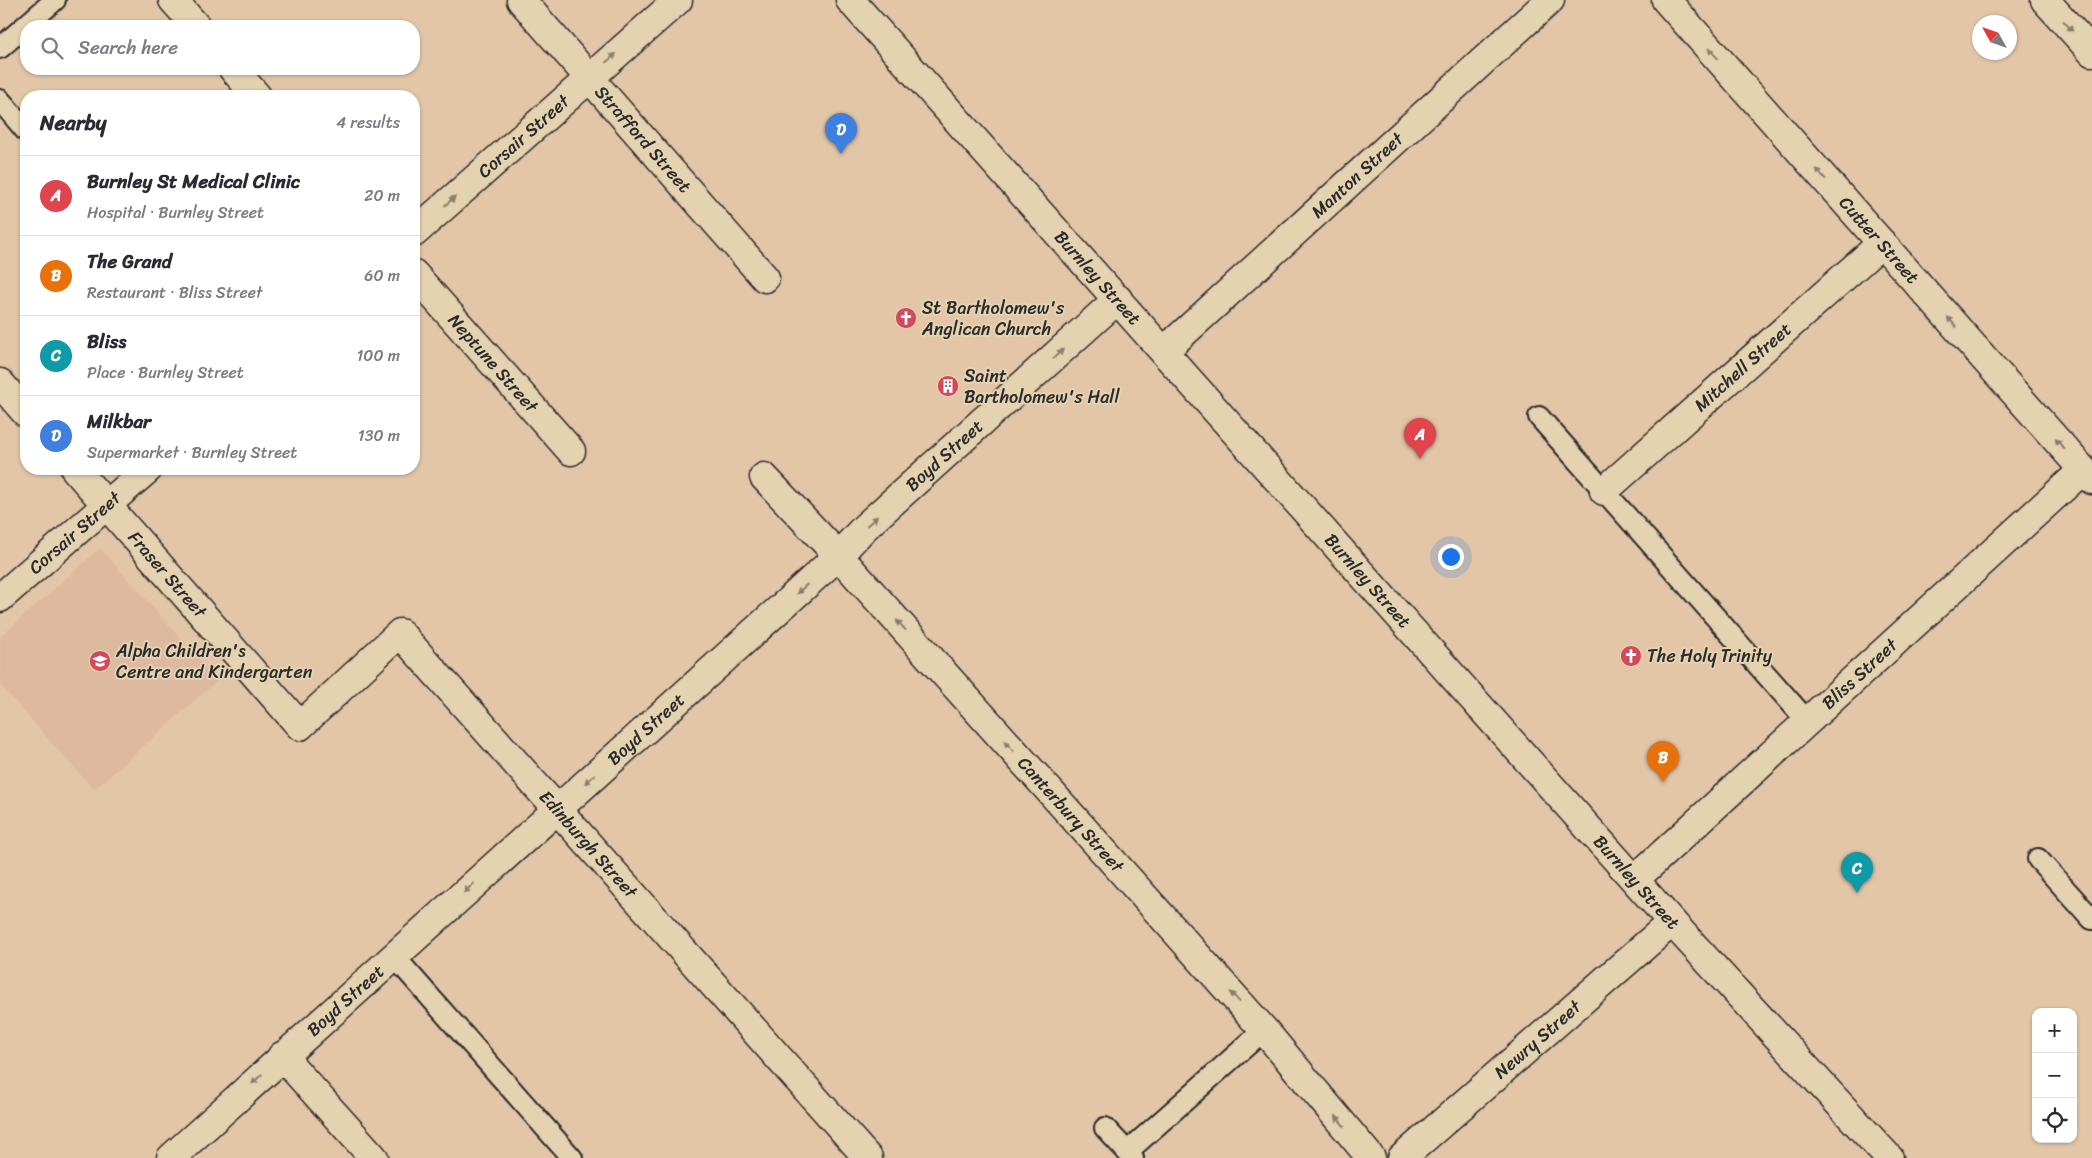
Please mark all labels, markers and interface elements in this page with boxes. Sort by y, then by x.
north arrow [1972,15,2017,60]
search box [20,20,420,75]
one-way arrow [2062,20,2074,32]
text: Search here [78,31,178,64]
icon: search [38,34,66,62]
one-way arrow [1707,46,1718,59]
one-way arrow [604,53,617,64]
street label: Strafford Street [586,78,700,201]
street label: Corsair Street [470,86,578,186]
text: Nearby [40,104,106,142]
text: 4 results [336,108,400,137]
pin: D [825,113,857,154]
street label: Manton Street [1303,124,1412,227]
text: Burnley St Medical Clinic [87,165,301,198]
one-way arrow [1815,168,1826,181]
text: A [51,181,61,210]
text: 20 m [364,181,400,210]
street label: Cutter Street [1831,189,1927,292]
one-way arrow [444,195,456,207]
text: Hospital · Burnley Street [87,198,264,227]
street label: Burnley Street [1046,223,1149,333]
text: The Grand [87,245,172,278]
text: B [51,261,61,290]
text: 60 m [364,261,400,290]
text: Restaurant · Bliss Street [87,278,262,307]
place label: St Bartholomew's Anglican Church [921,292,1065,345]
street label: Neptune Street [440,306,547,421]
church icon: St Bartholomew's Anglican Church [894,306,918,330]
street label: Mitchell Street [1686,314,1799,420]
one-way arrow [1946,316,1957,329]
text: Bliss [87,325,126,358]
text: C [51,341,61,370]
text: 100 m [356,341,400,370]
one-way arrow [1051,348,1064,359]
text: Place · Burnley Street [87,358,244,387]
place label: Saint Bartholomew's Hall [964,360,1120,413]
building icon: Saint Bartholomew's Hall [936,374,960,398]
text: Milkbar [87,405,151,438]
street label: Boyd Street [898,411,991,500]
pin: A [1404,418,1436,459]
text: D [51,421,61,450]
text: 130 m [358,421,400,450]
one-way arrow [2054,437,2065,450]
text: Supermarket · Burnley Street [87,438,297,467]
street label: Corsair Street [21,483,129,583]
one-way arrow [866,515,878,527]
street label: Fraser Street [120,523,215,626]
street label: Burnley Street [1316,526,1419,636]
your location [1438,544,1464,570]
one-way arrow [795,583,808,594]
one-way arrow [895,619,906,632]
street label: Bliss Street [1814,630,1906,718]
place label: Alpha Children's Centre and Kindergarten [115,635,313,688]
place label: The Holy Trinity [1647,640,1773,672]
church icon: The Holy Trinity [1619,644,1643,668]
school or university icon: Alpha Children's Centre and Kindergarten [88,649,112,673]
street label: Boyd Street [600,685,693,773]
one-way arrow [1003,740,1015,752]
pin: B [1647,741,1679,782]
street label: Canterbury Street [1009,749,1132,881]
one-way arrow [584,773,596,785]
street label: Edinburgh Street [531,783,646,906]
street label: Burnley Street [1585,827,1688,938]
pin: C [1841,852,1873,893]
one-way arrow [463,882,476,893]
street label: Boyd Street [299,956,392,1045]
one-way arrow [1229,992,1241,1004]
street label: Newry Street [1486,992,1589,1087]
map controls [2032,1008,2077,1143]
button: + [2032,1008,2077,1053]
button: − [2032,1053,2077,1098]
one-way arrow [251,1073,264,1084]
button: locate [2032,1098,2077,1143]
one-way arrow [1335,1114,1346,1127]

